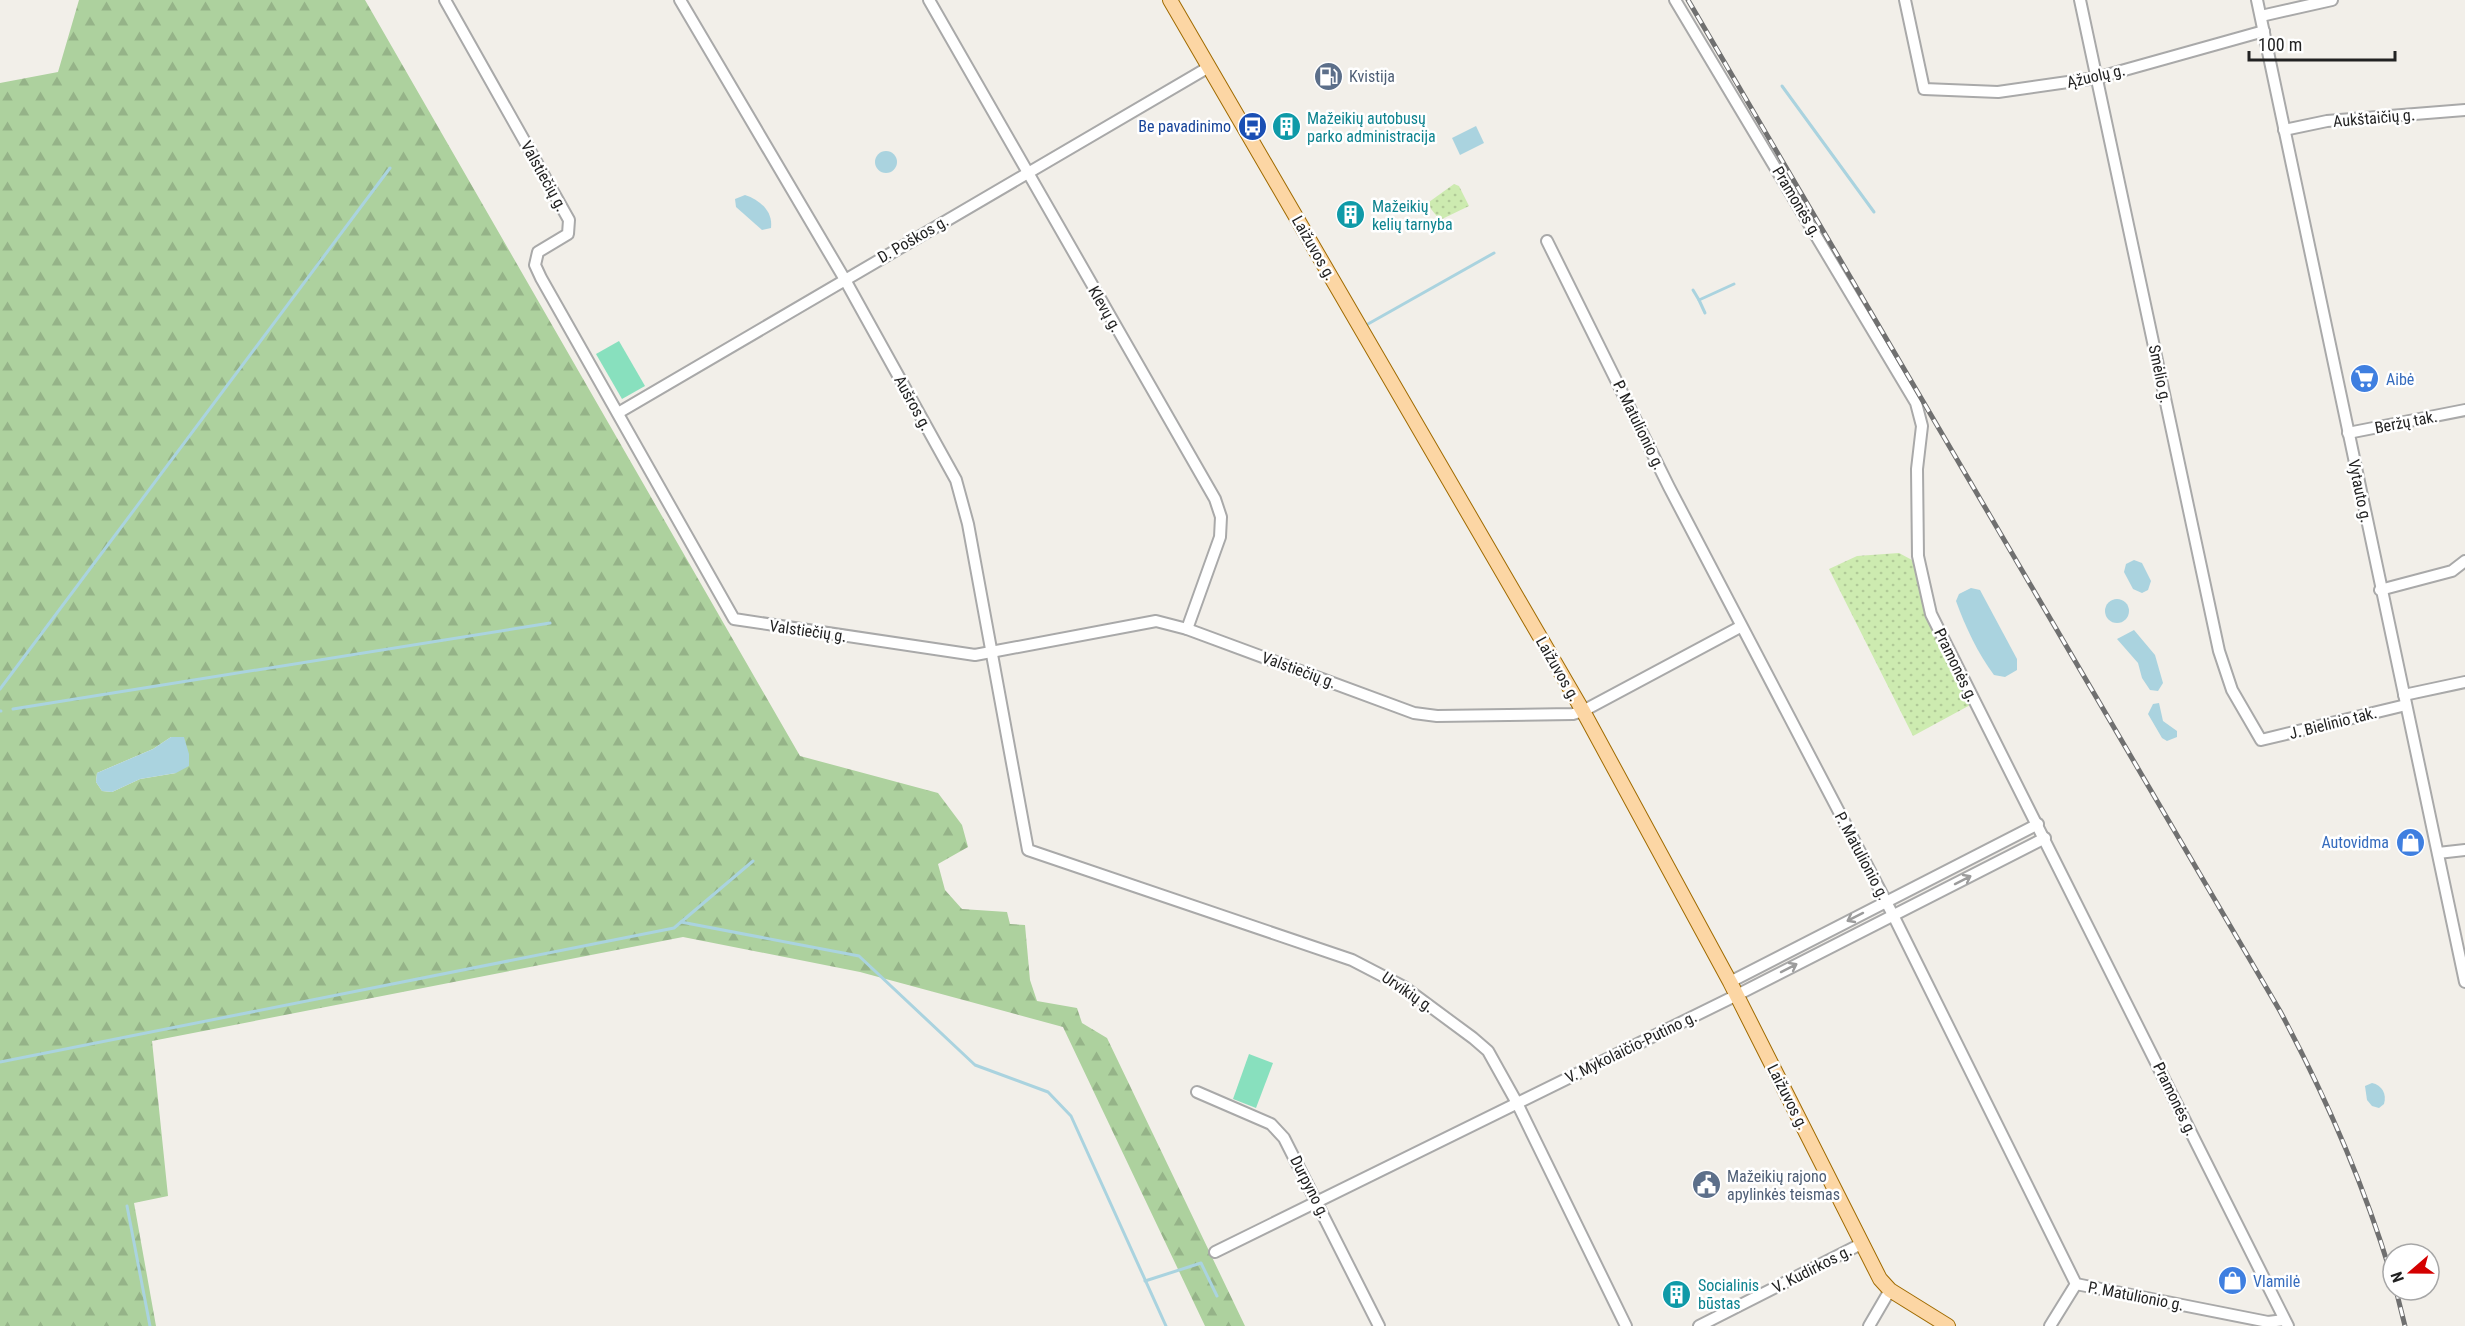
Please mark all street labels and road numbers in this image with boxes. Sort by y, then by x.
street label: Ąžuolų g. [2065,60,2127,92]
street label: Aukštaičių g. [2332,105,2416,131]
street label: Valstiečių g. [517,137,571,215]
street label: Pramonės g. [1768,163,1826,241]
street label: D. Poškos g. [874,211,952,267]
street label: Laižuvos g. [1288,212,1340,284]
street label: Klevų g. [1084,283,1126,335]
street label: Smėlio g. [2145,343,2175,405]
street label: Aušros g. [890,372,936,434]
street label: P. Matulionio g. [1609,377,1669,473]
street label: Beržų tak. [2373,407,2439,437]
street label: Vytauto g. [2344,458,2376,524]
street label: Valstiečių g. [768,616,848,646]
street label: Pramonės g. [1930,625,1982,705]
street label: Laižuvos g. [1532,633,1584,705]
street label: Valstiečių g. [1259,648,1339,692]
street label: J. Bielinio tak. [2287,703,2379,743]
street label: P. Matulionio g. [1831,809,1893,903]
street label: Urvikių g. [1378,968,1438,1016]
street label: V. Mykolaičio-Putino g. [1562,1007,1700,1087]
street label: Pramonės g. [2149,1059,2201,1139]
street label: Laižuvos g. [1763,1061,1813,1133]
street label: Durpyno g. [1286,1152,1334,1222]
street label: V. Kudirkos g. [1769,1241,1855,1297]
street label: P. Matulionio g. [2087,1277,2185,1315]

